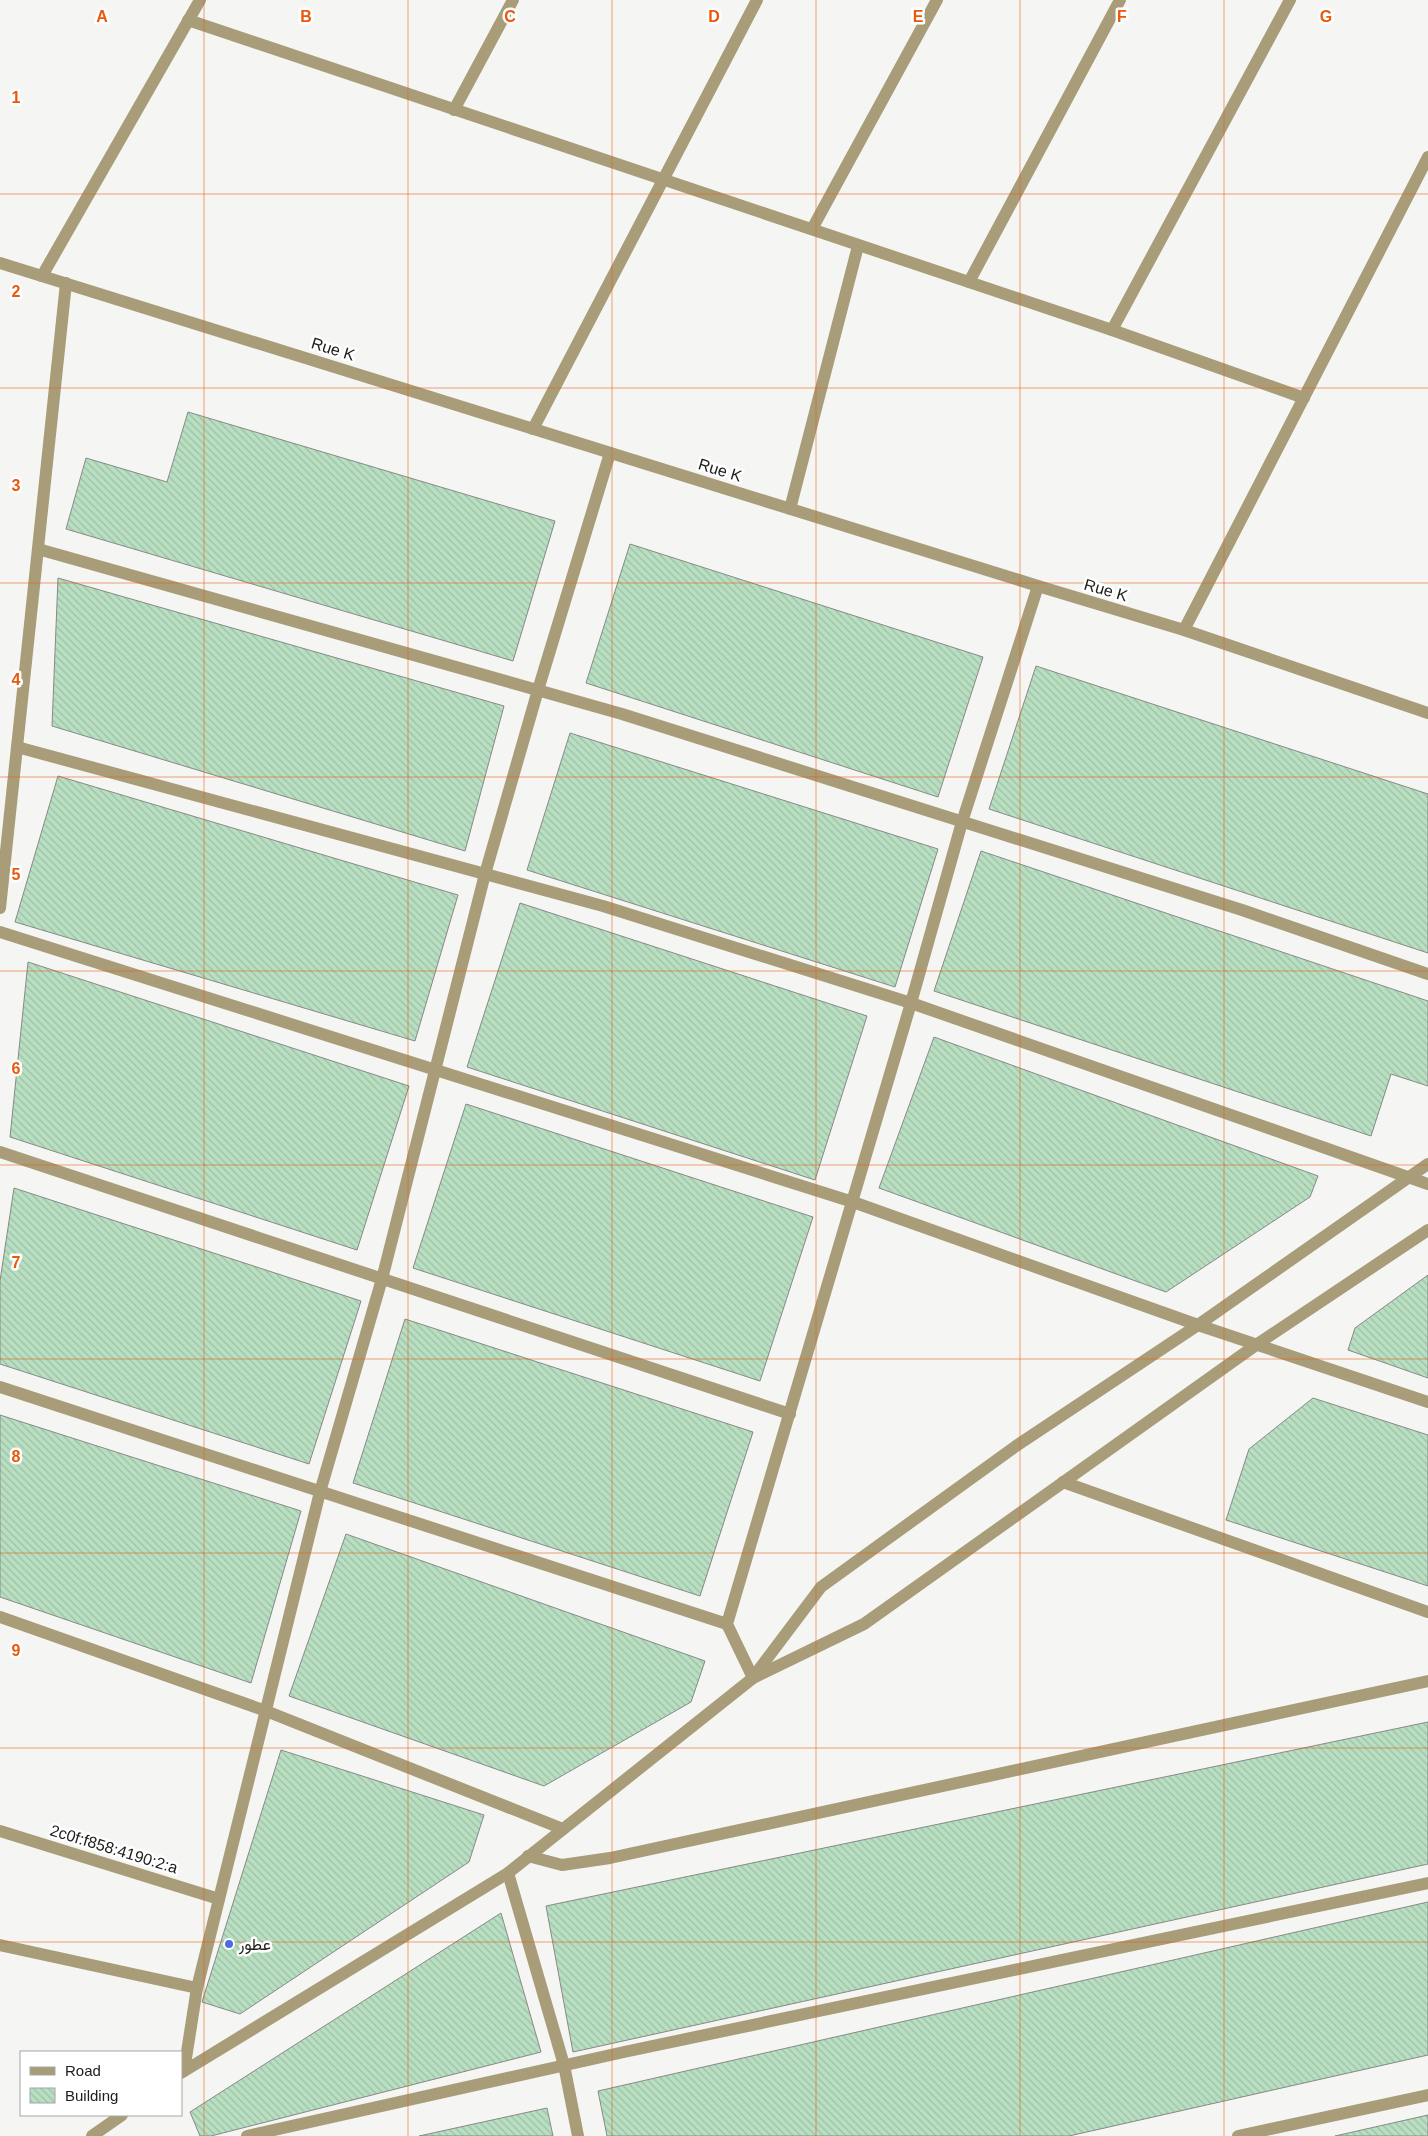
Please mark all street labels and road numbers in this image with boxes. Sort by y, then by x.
street label: Rue K [309,334,357,364]
street label: Rue K [696,455,744,485]
street label: Rue K [1082,576,1130,604]
street label: 2c0f:f858:4190:2:a [48,1821,180,1877]

